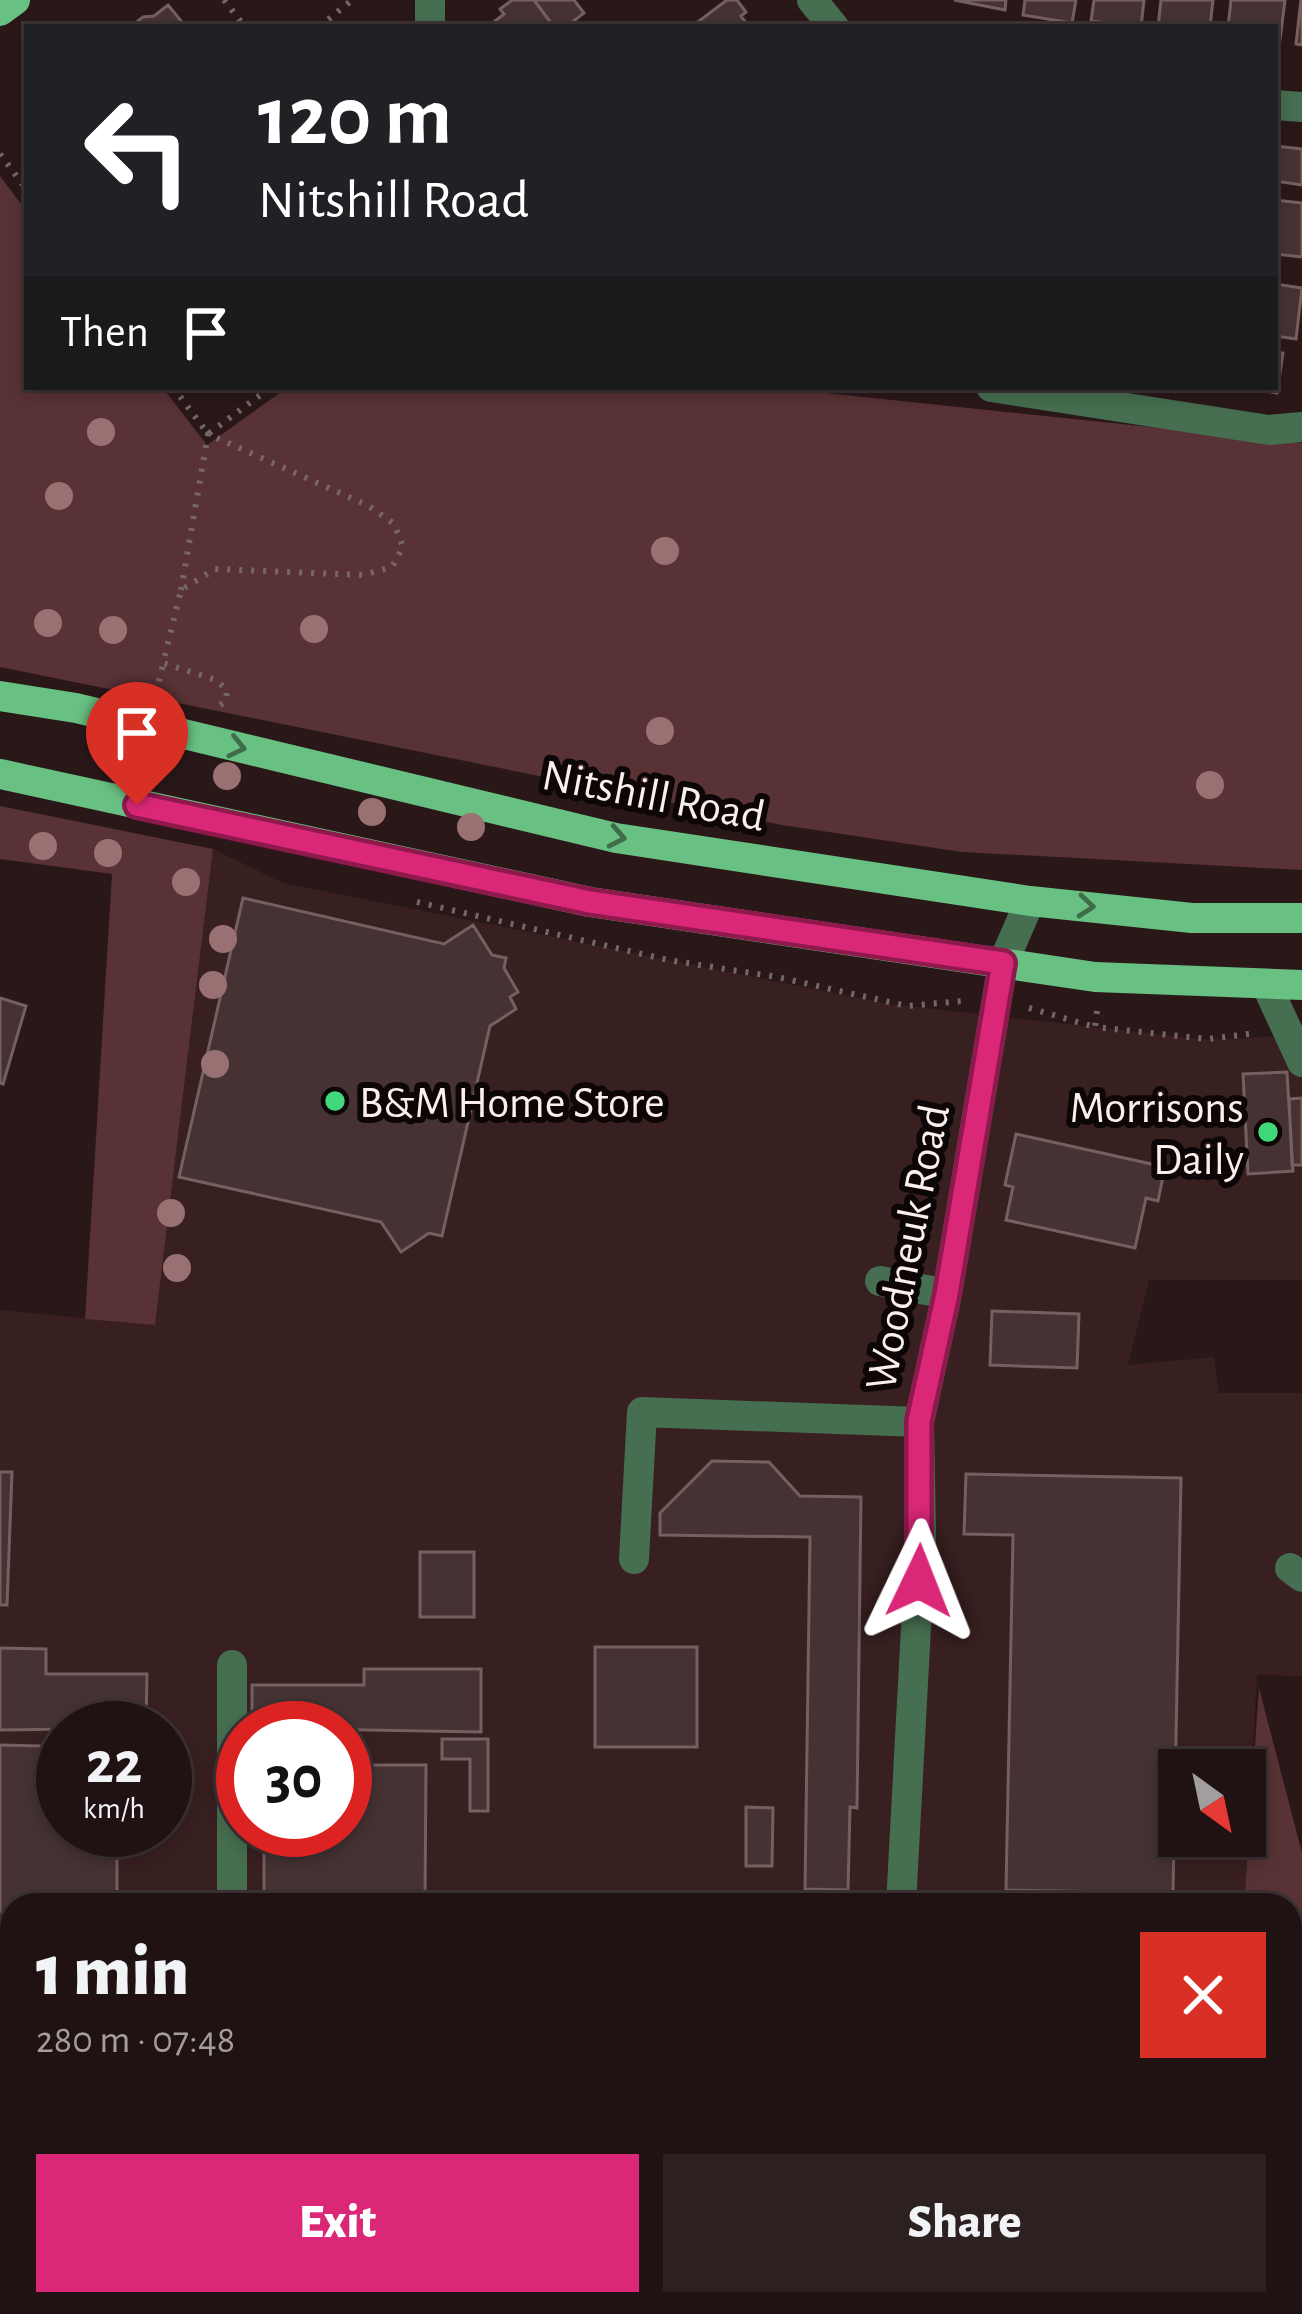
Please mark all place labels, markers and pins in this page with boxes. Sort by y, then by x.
pin [86,682,188,805]
place label: B&M Home Store [359,1081,665,1126]
place label: Morrisons Daily [1070,1086,1244,1183]
marker: B&M Home Store [322,1088,348,1114]
marker: Morrisons Daily [1255,1119,1281,1145]

